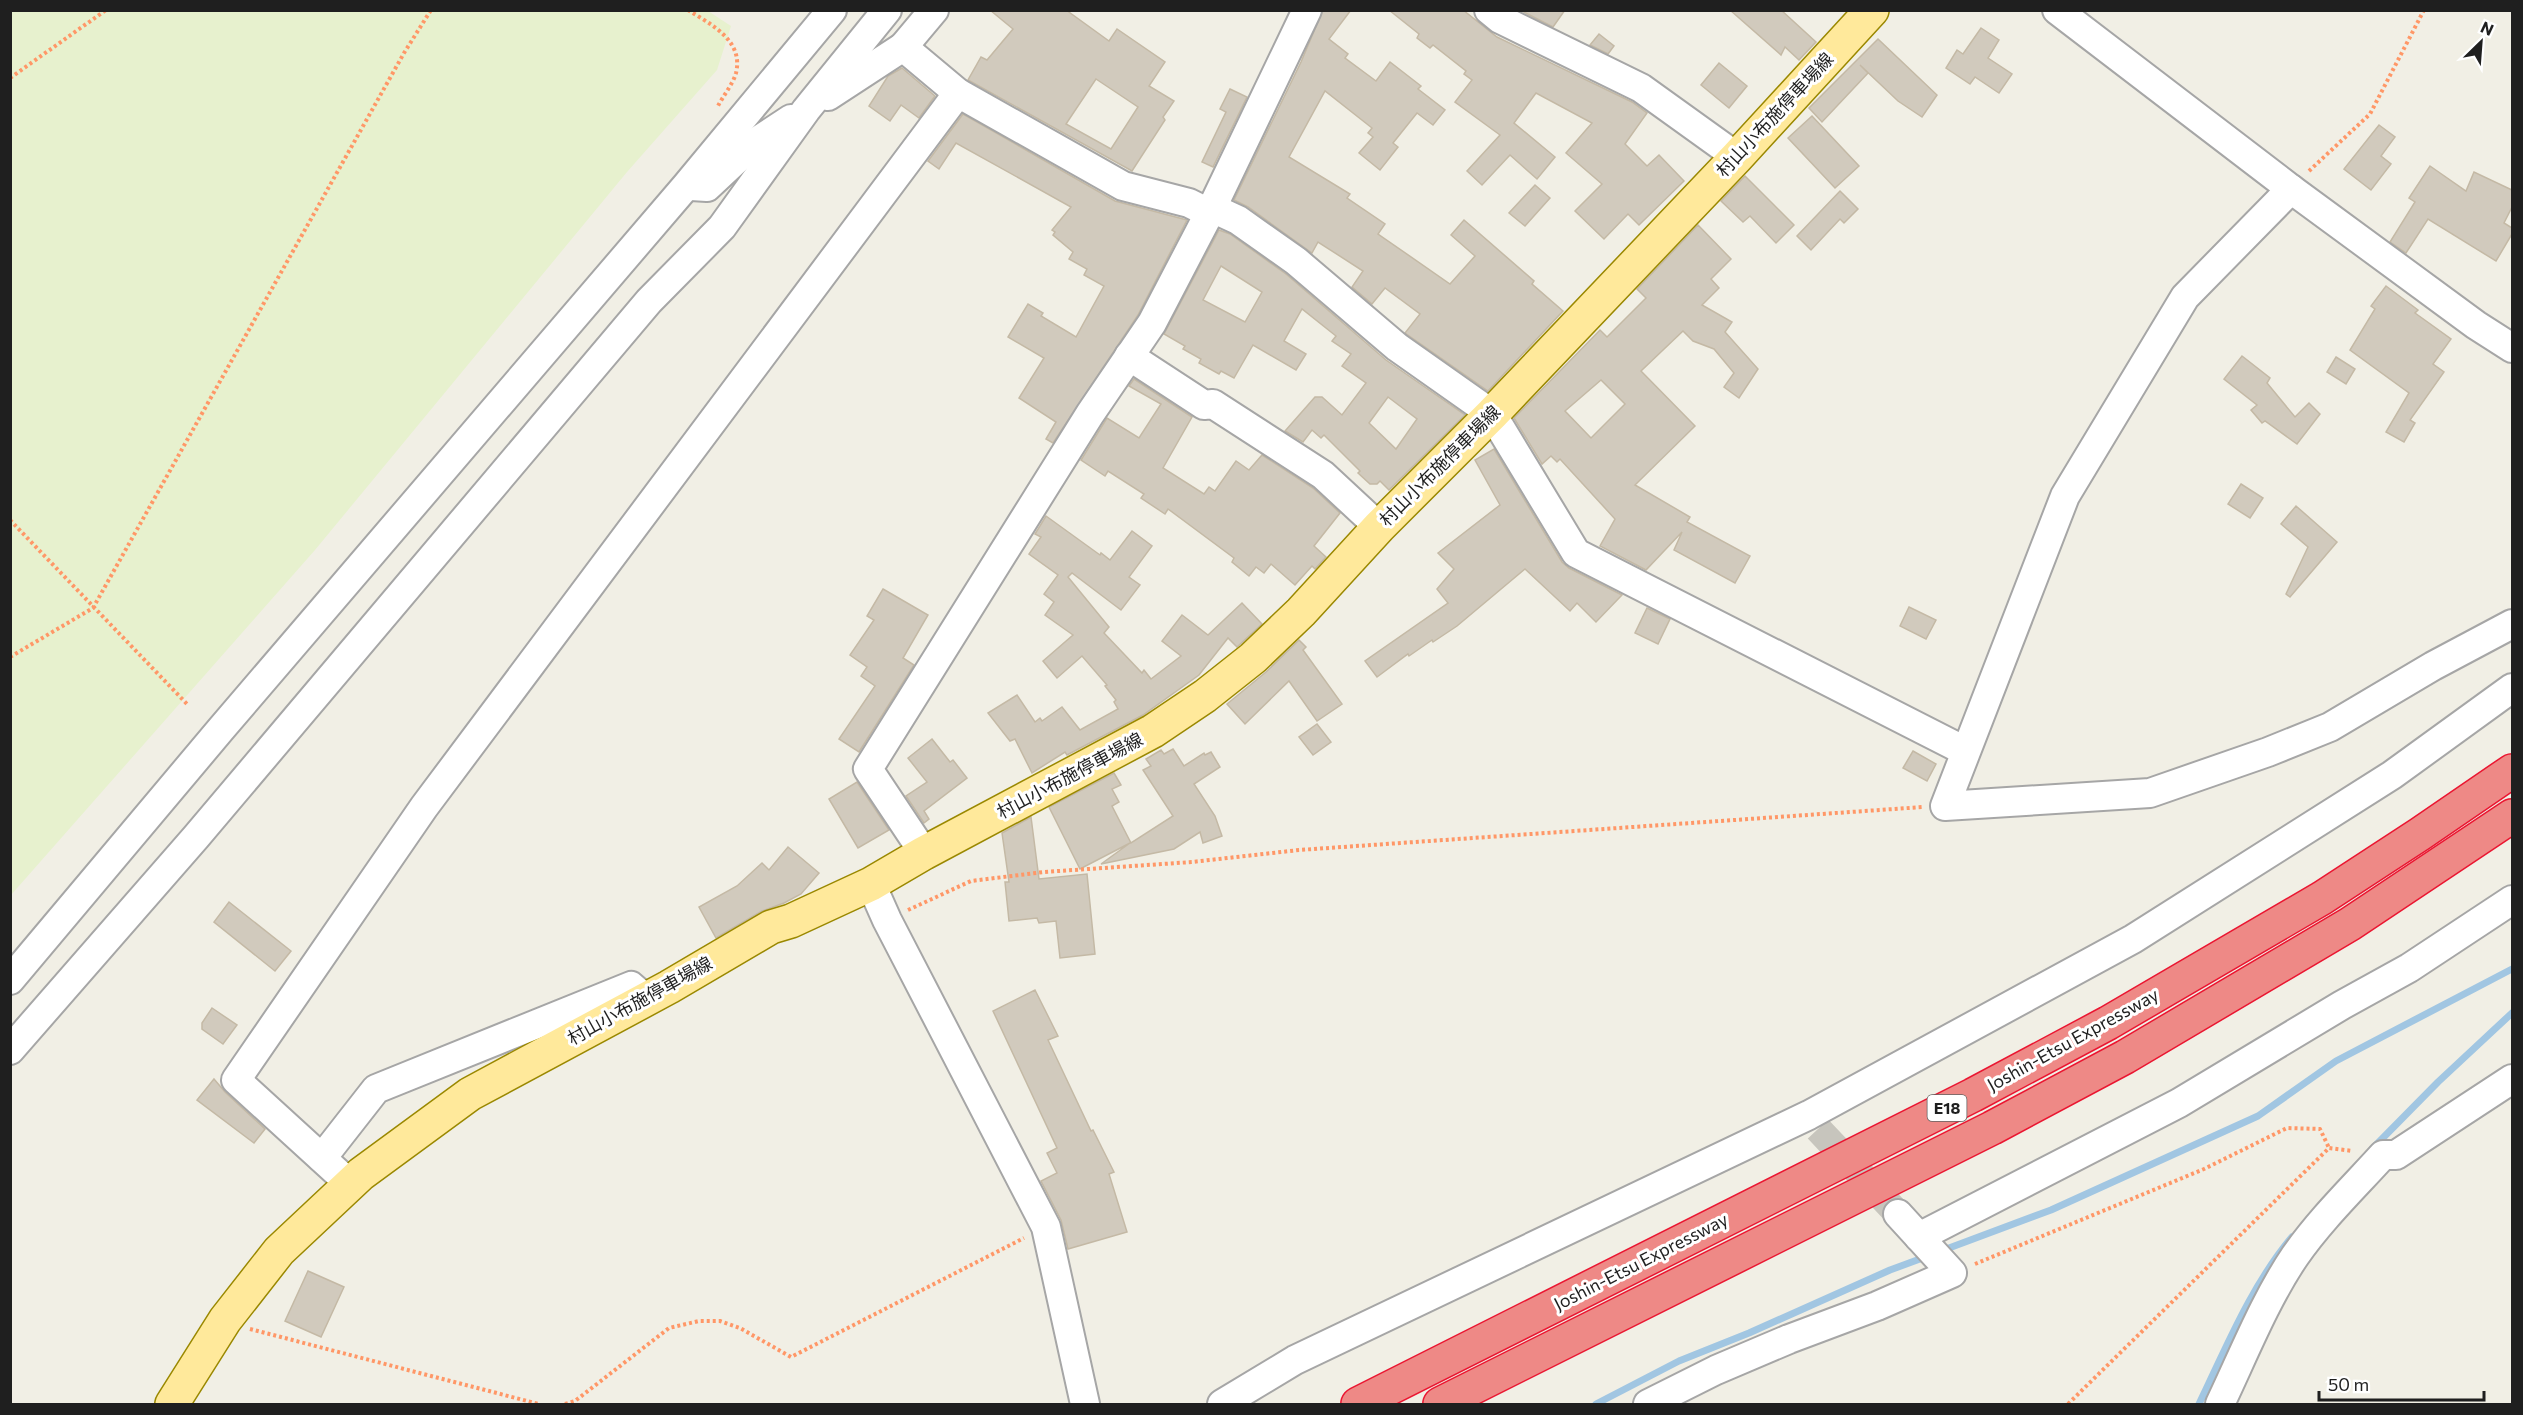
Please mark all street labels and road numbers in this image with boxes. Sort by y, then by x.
street label: 村山小布施停車場線 [1711,48,1838,181]
street label: 村山小布施停車場線 [1374,400,1504,530]
street label: 村山小布施停車場線 [993,727,1146,823]
street label: 村山小布施停車場線 [563,951,716,1049]
street label: Joshin-Etsu Expressway [1983,983,2162,1095]
road number: E18 [1928,1095,1966,1121]
street label: Joshin-Etsu Expressway [1550,1208,1731,1315]

